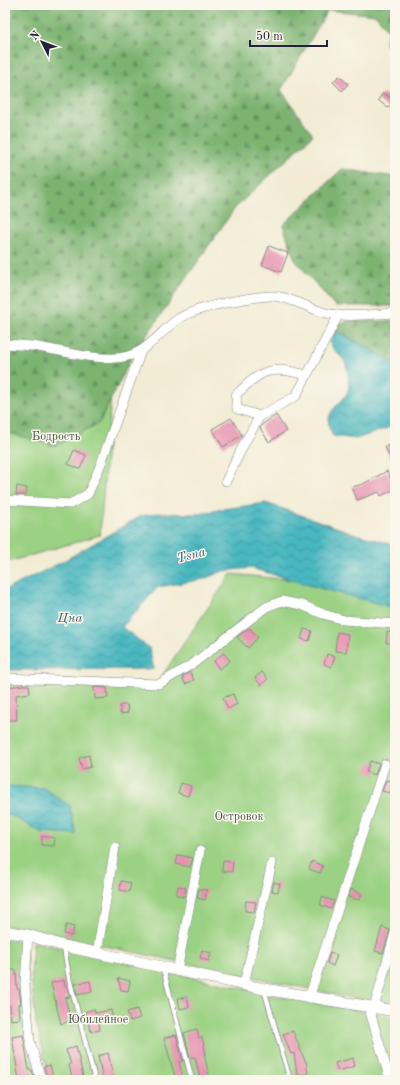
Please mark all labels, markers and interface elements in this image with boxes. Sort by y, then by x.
north arrow [22,22,62,62]
scale bar [250,22,327,48]
text: N [29,29,43,43]
text: 50 m [256,30,283,43]
park label: Бодрость [32,431,81,443]
water label: Tsna [176,545,207,565]
water label: Цна [57,612,82,625]
park label: Островок [214,811,264,823]
park label: Юбилейное [68,1014,129,1026]

